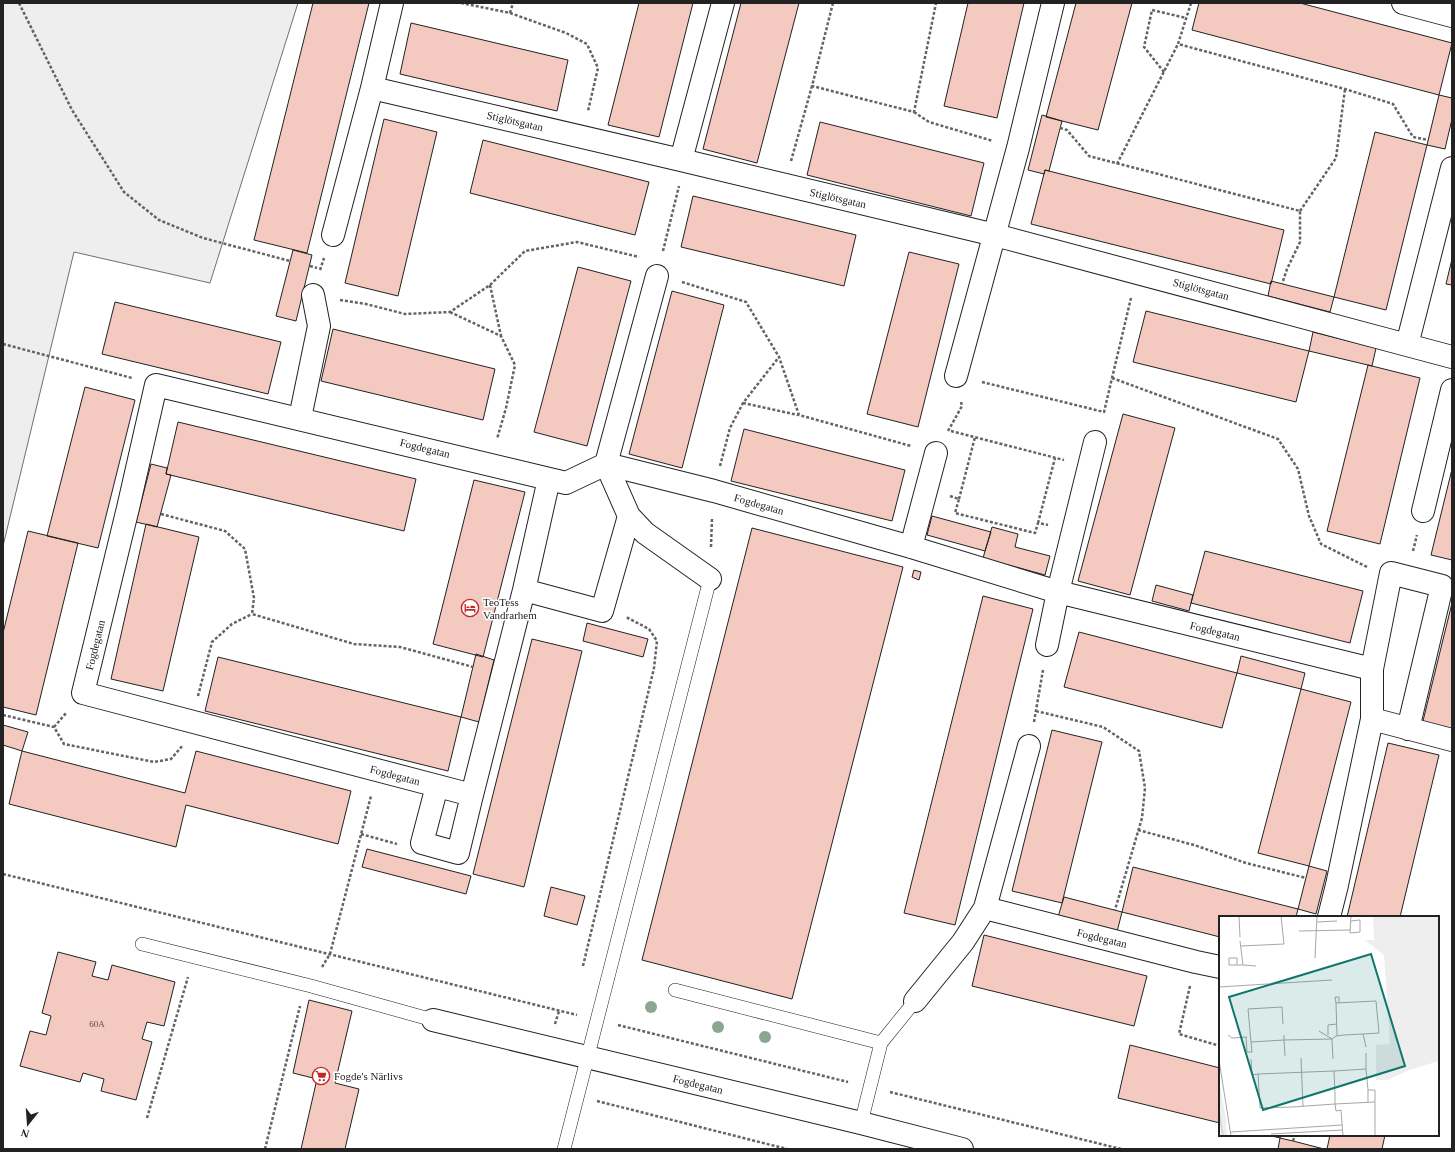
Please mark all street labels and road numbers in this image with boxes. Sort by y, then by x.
street label: Stiglötsgatan [486,109,545,133]
street label: Stiglötsgatan [809,186,868,210]
street label: Stiglötsgatan [1172,276,1231,302]
street label: Fogdegatan [399,436,452,460]
street label: Fogdegatan [733,491,786,517]
street label: Fogdegatan [83,618,107,671]
street label: Fogdegatan [1189,619,1242,643]
street label: Fogdegatan [369,763,422,788]
street label: Fogdegatan [1076,926,1129,950]
street label: Fogdegatan [672,1072,725,1096]

